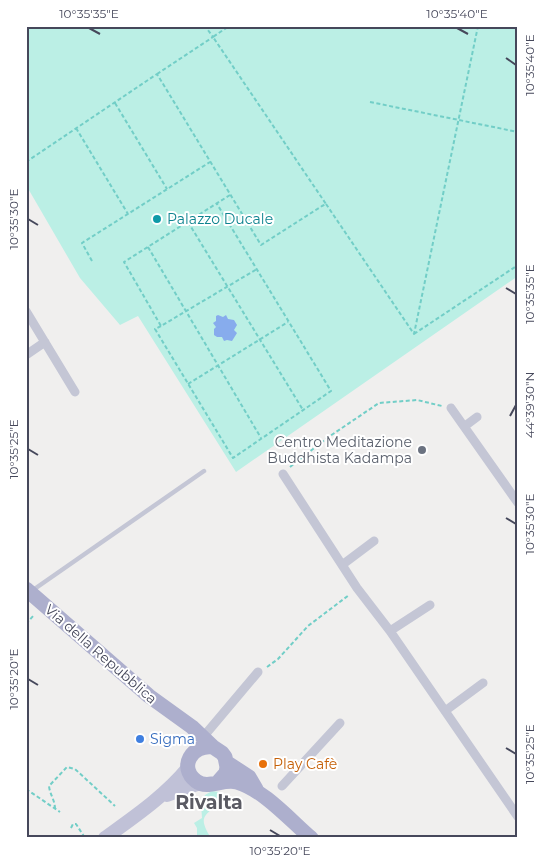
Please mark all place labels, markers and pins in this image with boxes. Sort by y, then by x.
place label: Palazzo Ducale [167,210,273,228]
marker: Palazzo Ducale [151,213,163,225]
place label: Centro Meditazione Buddhista Kadampa [267,433,412,467]
marker: Centro Meditazione Buddhista Kadampa [416,444,428,456]
place label: Sigma [150,730,195,748]
marker: Sigma [134,733,146,745]
place label: Play Cafè [273,755,337,773]
marker: Play Cafè [257,758,269,770]

